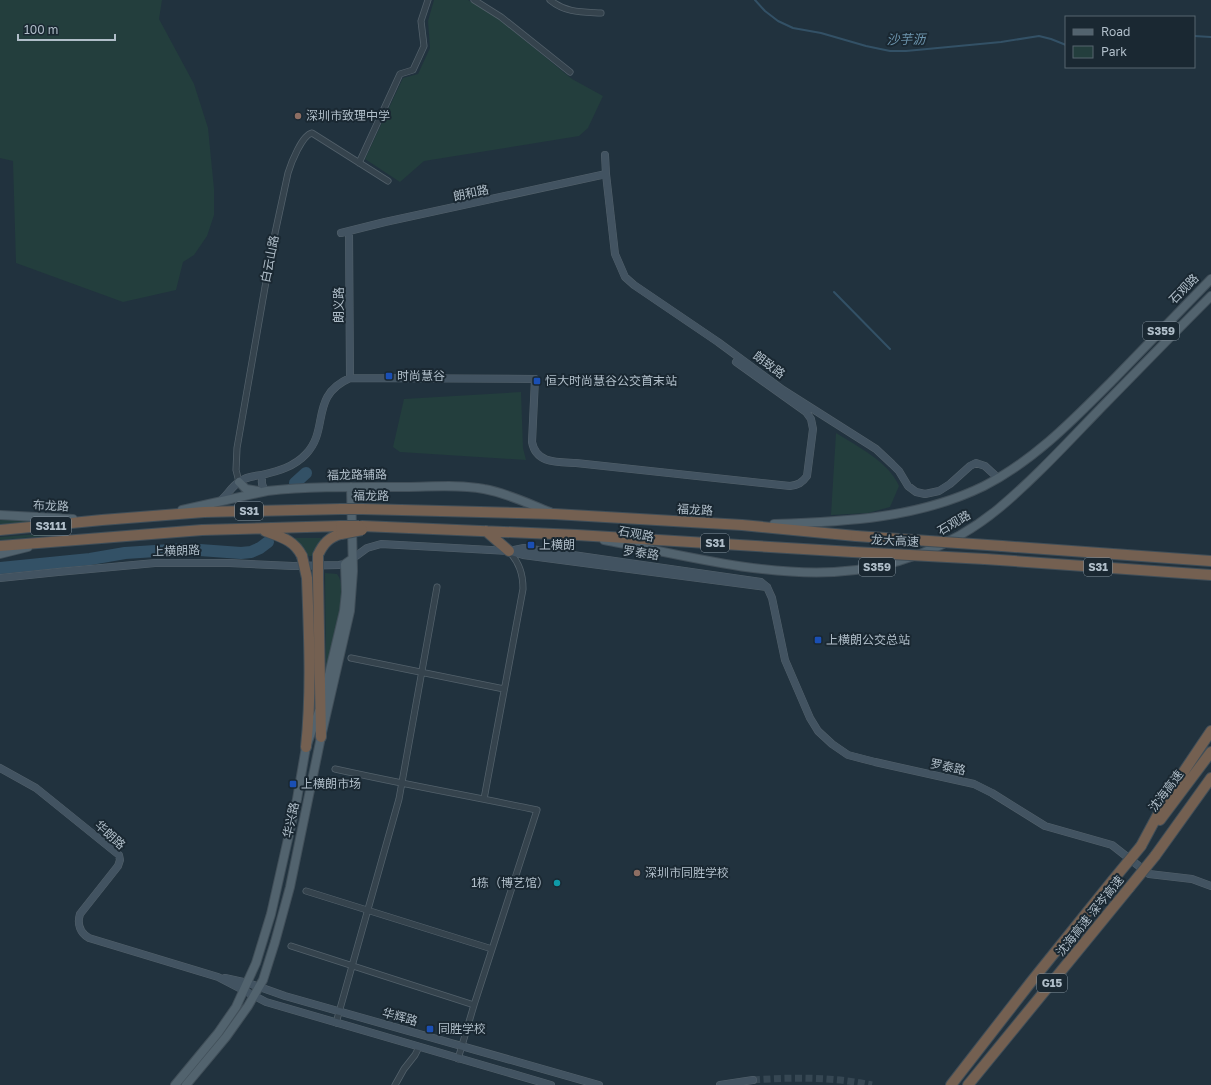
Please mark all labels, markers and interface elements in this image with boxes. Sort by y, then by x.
scale bar [18,16,115,42]
legend [1065,16,1195,68]
text: 100 m [24,22,58,37]
text: Road [1101,24,1130,39]
water label: 沙芋沥 [886,31,928,47]
text: Park [1101,44,1127,59]
place label: 深圳市致理中学 [306,108,390,123]
marker: 深圳市致理中学 [293,111,303,121]
street label: 朗和路 [452,181,490,204]
street label: 白云山路 [258,234,281,284]
street label: 石观路 [1166,270,1202,307]
street label: 朗义路 [331,287,346,323]
road number: S359 [1143,322,1179,340]
street label: 朗致路 [750,348,788,381]
place label: 时尚慧谷 [397,368,445,383]
marker: 时尚慧谷 [384,371,394,381]
place label: 恒大时尚慧谷公交首末站 [545,373,677,388]
marker: 恒大时尚慧谷公交首末站 [532,376,542,386]
street label: 福龙路辅路 [327,466,387,483]
street label: 福龙路 [353,488,389,503]
street label: 布龙路 [33,497,69,514]
street label: 福龙路 [677,501,713,518]
road number: S31 [235,502,263,520]
street label: 石观路 [934,507,973,538]
road number: S3111 [31,517,71,535]
street label: 石观路 [617,523,655,544]
street label: 龙大高速 [871,532,919,549]
road number: S31 [701,534,729,552]
place label: 上横朗 [539,537,575,552]
marker: 上横朗 [526,540,536,550]
street label: 上横朗路 [152,542,200,559]
street label: 罗泰路 [622,543,660,562]
road number: S359 [859,558,895,576]
road number: S31 [1084,558,1112,576]
place label: 上横朗公交总站 [826,632,910,647]
marker: 上横朗公交总站 [813,635,823,645]
street label: 罗泰路 [929,755,967,778]
street label: 沈海高速 [1145,767,1186,814]
place label: 上横朗市场 [301,776,361,791]
marker: 上横朗市场 [288,779,298,789]
street label: 华兴路 [279,801,302,839]
street label: 华朗路 [92,817,129,852]
place label: 深圳市同胜学校 [645,865,729,880]
marker: 深圳市同胜学校 [632,868,642,878]
street label: 沈海高速 深岑高速 [1053,872,1127,959]
place label: 1栋（博艺馆） [471,875,549,890]
marker: 1栋（博艺馆） [552,878,562,888]
road number: G15 [1037,974,1067,992]
street label: 华辉路 [381,1005,419,1028]
place label: 同胜学校 [438,1021,486,1036]
marker: 同胜学校 [425,1024,435,1034]

